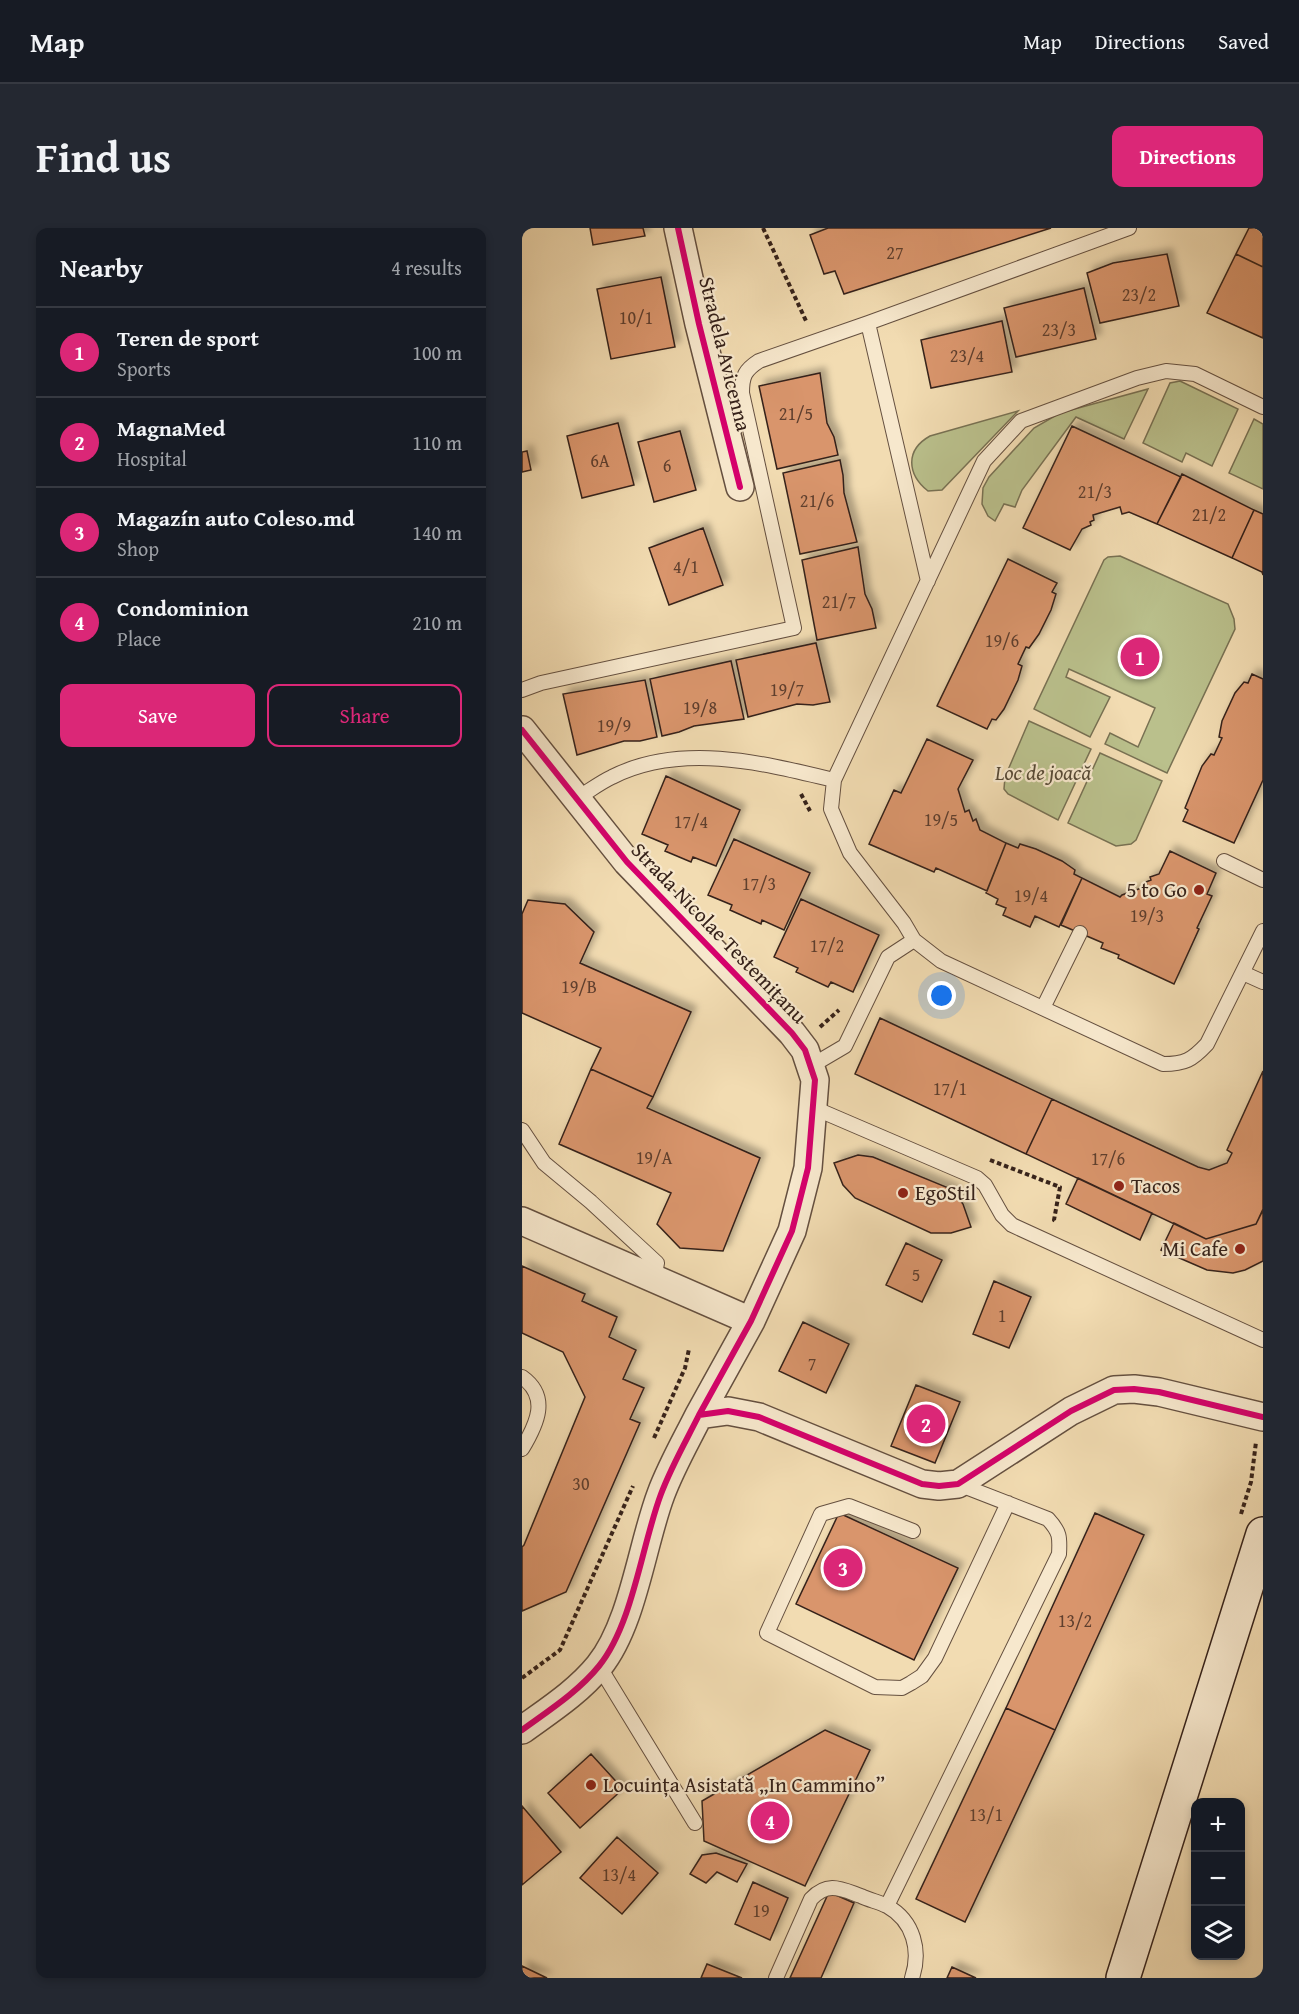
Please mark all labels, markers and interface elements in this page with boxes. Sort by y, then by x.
text: Map [30,21,84,62]
text: Map [1023,26,1062,57]
text: Directions [1095,26,1185,57]
text: Saved [1218,26,1269,57]
text: Find us [36,126,171,187]
button: Directions [1112,126,1263,187]
house number: 27 [886,239,904,266]
text: Nearby [60,248,143,287]
text: 4 results [391,253,462,282]
street label: Stradela Avicenna [691,273,760,434]
house number: 23/2 [1122,281,1156,308]
house number: 10/1 [619,304,653,331]
house number: 23/3 [1042,316,1076,343]
text: Teren de sport [117,322,259,354]
text: 1 [74,338,85,367]
text: 100 m [412,338,462,367]
house number: 23/4 [950,342,984,369]
text: Sports [117,354,171,383]
house number: 21/5 [779,400,813,427]
text: MagnaMed [117,412,225,444]
text: 2 [74,428,85,457]
text: 110 m [412,428,462,457]
text: Hospital [117,444,187,473]
house number: 6A [590,447,610,474]
house number: 6 [663,452,671,479]
house number: 21/3 [1078,478,1112,505]
house number: 21/6 [800,487,834,514]
house number: 21/2 [1192,501,1226,528]
text: Magazín auto Coleso.md [117,502,355,534]
text: 3 [74,518,85,547]
text: 140 m [412,518,462,547]
text: Shop [117,534,159,563]
house number: 4/1 [673,553,699,580]
house number: 21/7 [822,588,856,615]
text: Condominion [117,592,249,624]
text: 4 [74,608,85,637]
text: 210 m [412,608,462,637]
text: Place [117,624,161,653]
house number: 19/6 [985,627,1019,654]
pin: 1 [1120,634,1160,680]
house number: 19/7 [770,676,804,703]
button: Save [60,684,255,747]
button: Share [267,684,462,747]
house number: 19/8 [683,694,717,721]
house number: 19/9 [597,712,631,739]
park label: Loc de joacă [994,757,1091,788]
house number: 19/5 [924,806,958,833]
house number: 17/4 [674,808,708,835]
street label: Strada Nicolae Testemițanu [624,835,815,1031]
house number: 17/3 [742,870,776,897]
place label: 5 to Go [1126,874,1187,905]
house number: 19/4 [1014,882,1048,909]
marker: 5 to Go [1192,883,1206,897]
house number: 19/3 [1130,902,1164,929]
house number: 17/2 [810,932,844,959]
house number: 19/B [561,973,597,1000]
your location [927,981,956,1010]
house number: 17/1 [933,1075,967,1102]
house number: 19/A [636,1144,672,1171]
house number: 17/6 [1091,1145,1125,1172]
place label: Tacos [1131,1170,1180,1201]
place label: EgoStil [915,1177,976,1208]
marker: Tacos [1112,1179,1126,1193]
marker: EgoStil [896,1186,910,1200]
place label: Mi Cafe [1162,1233,1228,1264]
marker: Mi Cafe [1233,1242,1247,1256]
house number: 5 [912,1261,920,1288]
house number: 1 [998,1302,1006,1329]
house number: 7 [808,1350,816,1377]
pin: 2 [906,1402,946,1446]
house number: 30 [572,1470,590,1497]
pin: 3 [824,1546,862,1590]
house number: 13/2 [1058,1607,1092,1634]
place label: Locuința Asistată „In Cammino” [603,1769,885,1800]
marker: Locuința Asistată „In Cammino” [584,1778,598,1792]
pin: 4 [750,1798,790,1844]
map controls [1191,1798,1245,1960]
button: + [1191,1798,1245,1852]
house number: 13/1 [969,1801,1003,1828]
button: − [1191,1852,1245,1906]
house number: 13/4 [602,1861,636,1888]
house number: 19 [752,1897,770,1924]
button: layers [1191,1906,1245,1960]

